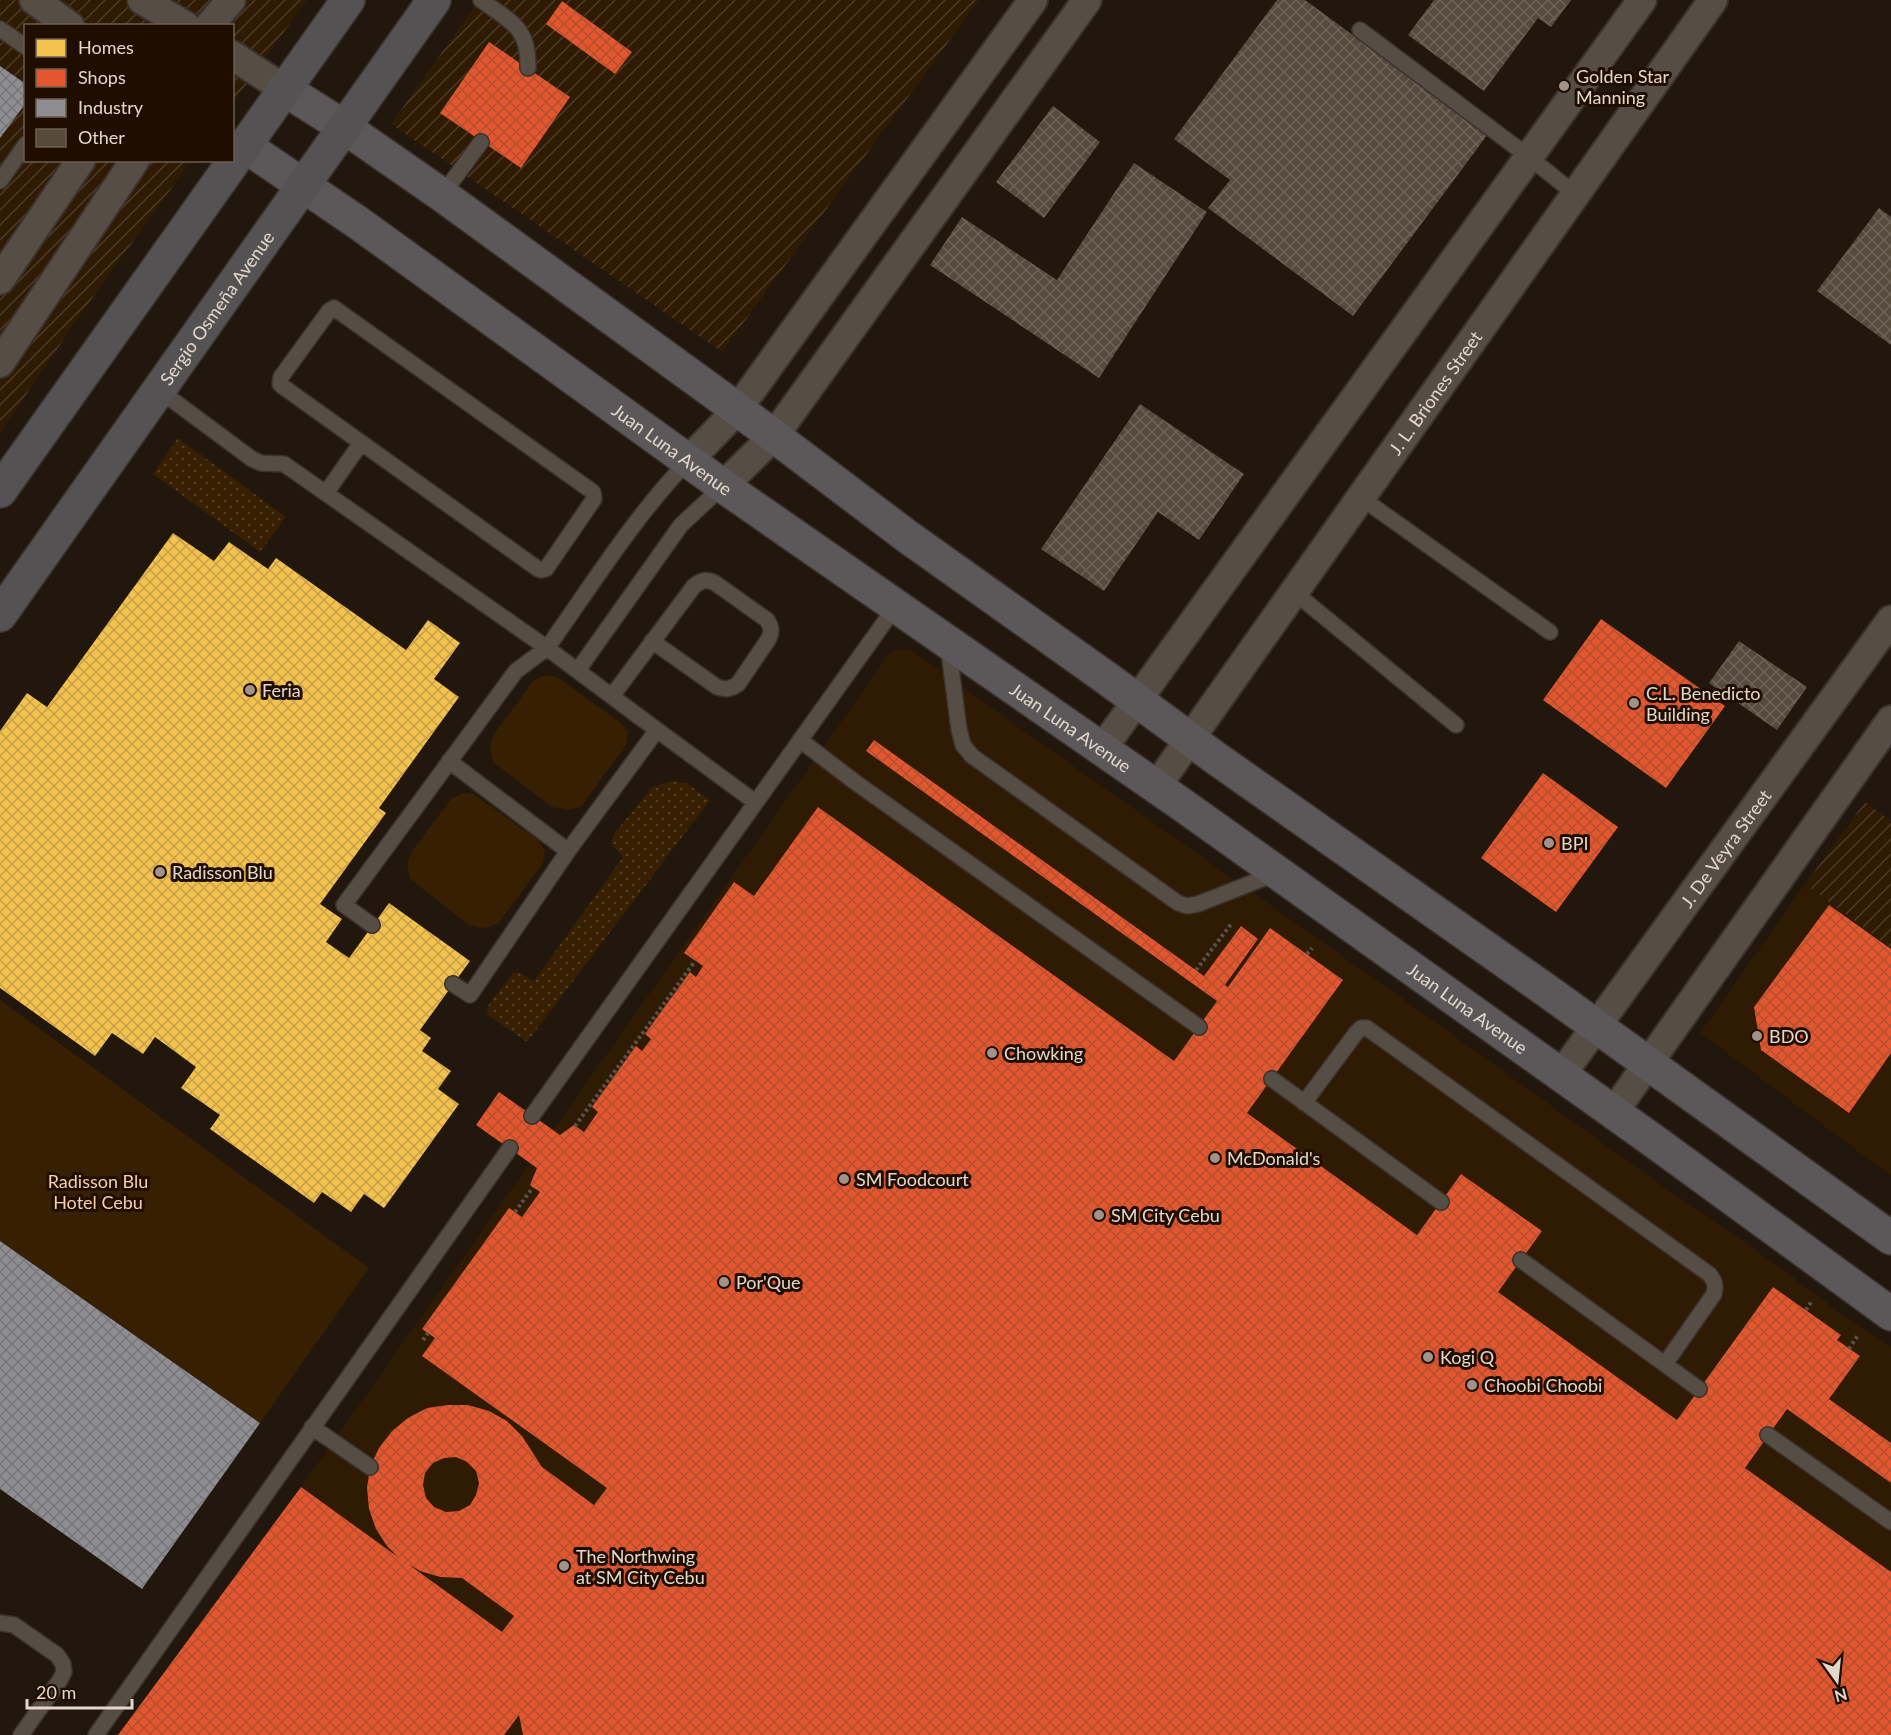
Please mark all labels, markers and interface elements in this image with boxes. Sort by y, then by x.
legend [24,24,234,162]
text: Homes [78,36,134,58]
place label: Golden Star Manning [1576,65,1669,108]
text: Shops [78,66,126,88]
marker: Golden Star Manning [1557,79,1571,93]
text: Industry [78,96,144,118]
text: Other [78,126,125,148]
street label: Sergio Osmeña Avenue [155,227,279,389]
street label: J. L. Briones Street [1384,326,1487,459]
street label: Juan Luna Avenue [608,399,736,500]
street label: Juan Luna Avenue [1006,678,1136,777]
place label: Feria [262,679,301,701]
place label: C.L. Benedicto Building [1646,682,1761,725]
marker: Feria [243,683,257,697]
marker: C.L. Benedicto Building [1627,696,1641,710]
street label: J. De Veyra Street [1675,785,1776,912]
place label: BPI [1561,832,1589,854]
marker: BPI [1542,836,1556,850]
place label: Radisson Blu [172,861,273,883]
marker: Radisson Blu [153,865,167,879]
street label: Juan Luna Avenue [1403,958,1532,1058]
place label: BDO [1769,1025,1809,1047]
marker: BDO [1750,1029,1764,1043]
place label: Chowking [1004,1042,1083,1064]
marker: Chowking [985,1046,999,1060]
place label: McDonald's [1227,1147,1321,1169]
marker: McDonald's [1208,1151,1222,1165]
place label: SM Foodcourt [856,1168,969,1190]
park label: Radisson Blu Hotel Cebu [48,1170,148,1213]
marker: SM Foodcourt [837,1172,851,1186]
place label: SM City Cebu [1111,1204,1220,1226]
marker: SM City Cebu [1092,1208,1106,1222]
place label: Por'Que [736,1271,801,1293]
marker: Por'Que [717,1275,731,1289]
place label: Kogi Q [1440,1346,1495,1368]
marker: Kogi Q [1421,1350,1435,1364]
place label: Choobi Choobi [1484,1374,1602,1396]
marker: Choobi Choobi [1465,1378,1479,1392]
place label: The Northwing at SM City Cebu [576,1545,705,1588]
marker: The Northwing at SM City Cebu [557,1559,571,1573]
north arrow [1807,1651,1867,1711]
scale bar [27,1672,132,1710]
text: 20 m [36,1681,76,1703]
text: N [1833,1685,1849,1707]

